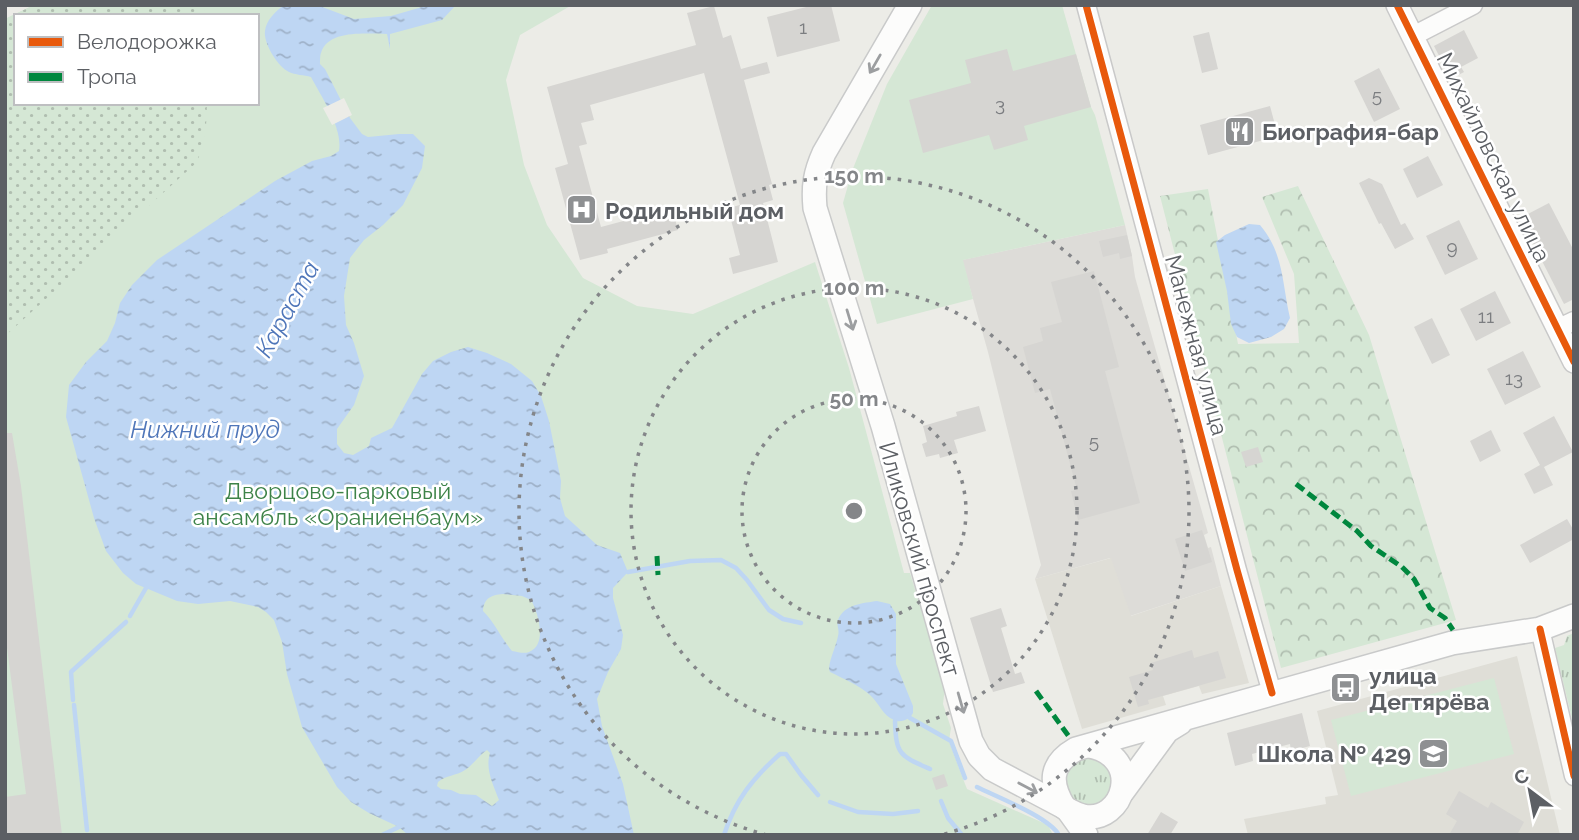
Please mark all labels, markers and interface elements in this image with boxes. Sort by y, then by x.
legend [14,14,259,105]
house number: 1 [799,16,807,38]
text: Велодорожка [77,29,217,54]
street label: Михайловская улица [1431,48,1557,266]
one-way arrow [868,54,882,74]
text: Тропа [77,64,137,89]
house number: 5 [1372,84,1382,106]
house number: 3 [995,93,1005,115]
restaurant icon: Биография-бар [1222,114,1256,148]
place label: Биография-бар [1262,118,1439,145]
text: 150 m [824,163,884,188]
hospital icon: Родильный дом [565,193,599,227]
place label: Родильный дом [605,197,784,224]
house number: 9 [1446,236,1458,258]
street label: Манежная улица [1160,252,1234,438]
water label: Караста [249,256,325,362]
text: 100 m [824,275,884,300]
house number: 11 [1478,305,1494,327]
one-way arrow [845,308,858,330]
house number: 13 [1505,367,1523,389]
text: 50 m [829,386,879,411]
water label: Нижний пруд [130,415,280,444]
house number: 5 [1089,430,1099,452]
street label: Иликовский проспект [874,439,966,679]
park label: Дворцово-парковый ансамбль «Ораниенбаум» [193,477,483,530]
centre of rings [842,499,866,523]
place label: улица Дегтярёва [1369,662,1490,715]
bus stop icon: улица Дегтярёва [1329,671,1363,705]
one-way arrow [955,692,968,714]
school or university icon: Школа № 429 [1417,736,1451,770]
place label: Школа № 429 [1258,740,1411,767]
north arrow [1495,756,1565,826]
text: С [1510,764,1532,789]
one-way arrow [1017,781,1037,795]

